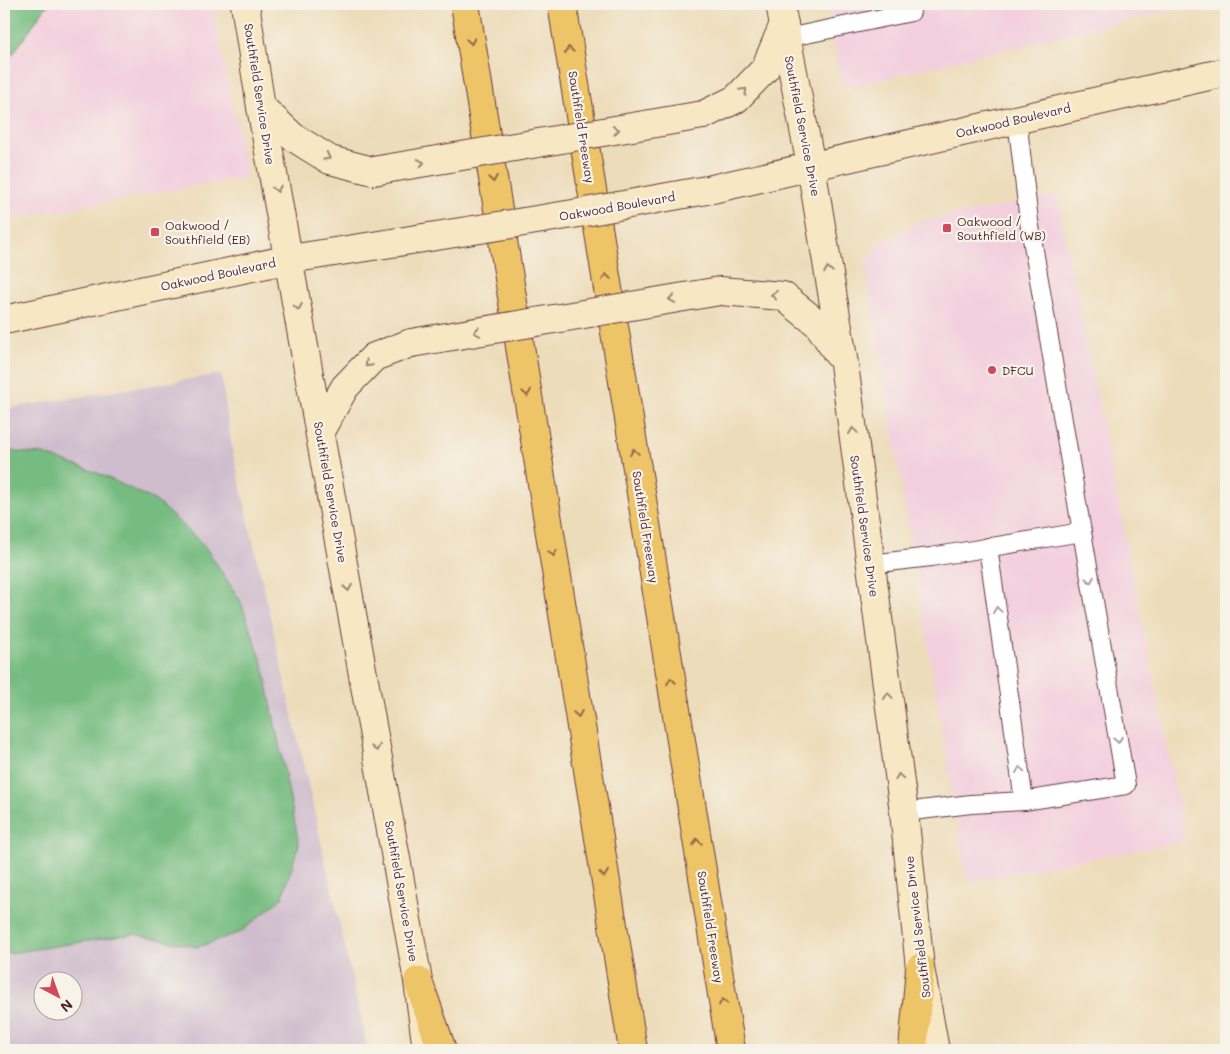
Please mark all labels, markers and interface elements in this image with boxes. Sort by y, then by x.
street label: Southfield Service Drive [241,22,279,166]
one-way arrow [465,37,475,46]
one-way arrow [565,46,575,55]
street label: Southfield Service Drive [782,54,824,198]
street label: Southfield Freeway [565,70,599,184]
one-way arrow [738,88,747,97]
street label: Oakwood Boulevard [954,99,1072,141]
one-way arrow [611,125,620,135]
one-way arrow [322,151,331,161]
one-way arrow [417,158,425,168]
one-way arrow [487,174,497,183]
one-way arrow [271,185,281,193]
street label: Oakwood Boulevard [558,188,677,224]
place label: Oakwood / Southfield (WB) [957,213,1046,243]
place label: Oakwood / Southfield (EB) [165,217,250,247]
marker: Oakwood / Southfield (WB) [941,222,953,234]
marker: Oakwood / Southfield (EB) [149,226,161,238]
street label: Oakwood Boulevard [159,254,277,294]
one-way arrow [824,266,834,275]
one-way arrow [601,273,612,281]
one-way arrow [770,290,778,301]
one-way arrow [667,293,675,304]
one-way arrow [292,303,302,312]
one-way arrow [473,326,481,337]
one-way arrow [365,358,374,367]
place label: DFCU [1002,362,1034,378]
marker: DFCU [986,364,998,376]
one-way arrow [521,389,531,397]
street label: Southfield Service Drive [311,420,351,564]
one-way arrow [848,426,859,434]
one-way arrow [629,447,640,455]
street label: Southfield Service Drive [847,454,883,598]
street label: Southfield Freeway [629,470,663,584]
one-way arrow [547,549,557,558]
one-way arrow [1085,575,1095,584]
one-way arrow [342,583,352,592]
one-way arrow [992,605,1003,613]
one-way arrow [666,677,677,685]
one-way arrow [883,692,894,700]
one-way arrow [573,709,583,718]
one-way arrow [1112,736,1122,744]
one-way arrow [371,743,381,752]
one-way arrow [1015,766,1025,775]
one-way arrow [894,772,905,780]
street label: Southfield Service Drive [382,819,422,963]
one-way arrow [692,837,703,845]
street label: Southfield Service Drive [900,855,934,999]
one-way arrow [599,870,609,879]
street label: Southfield Freeway [694,870,728,984]
north arrow [32,972,82,1022]
text: N [57,996,77,1017]
one-way arrow [718,998,728,1006]

